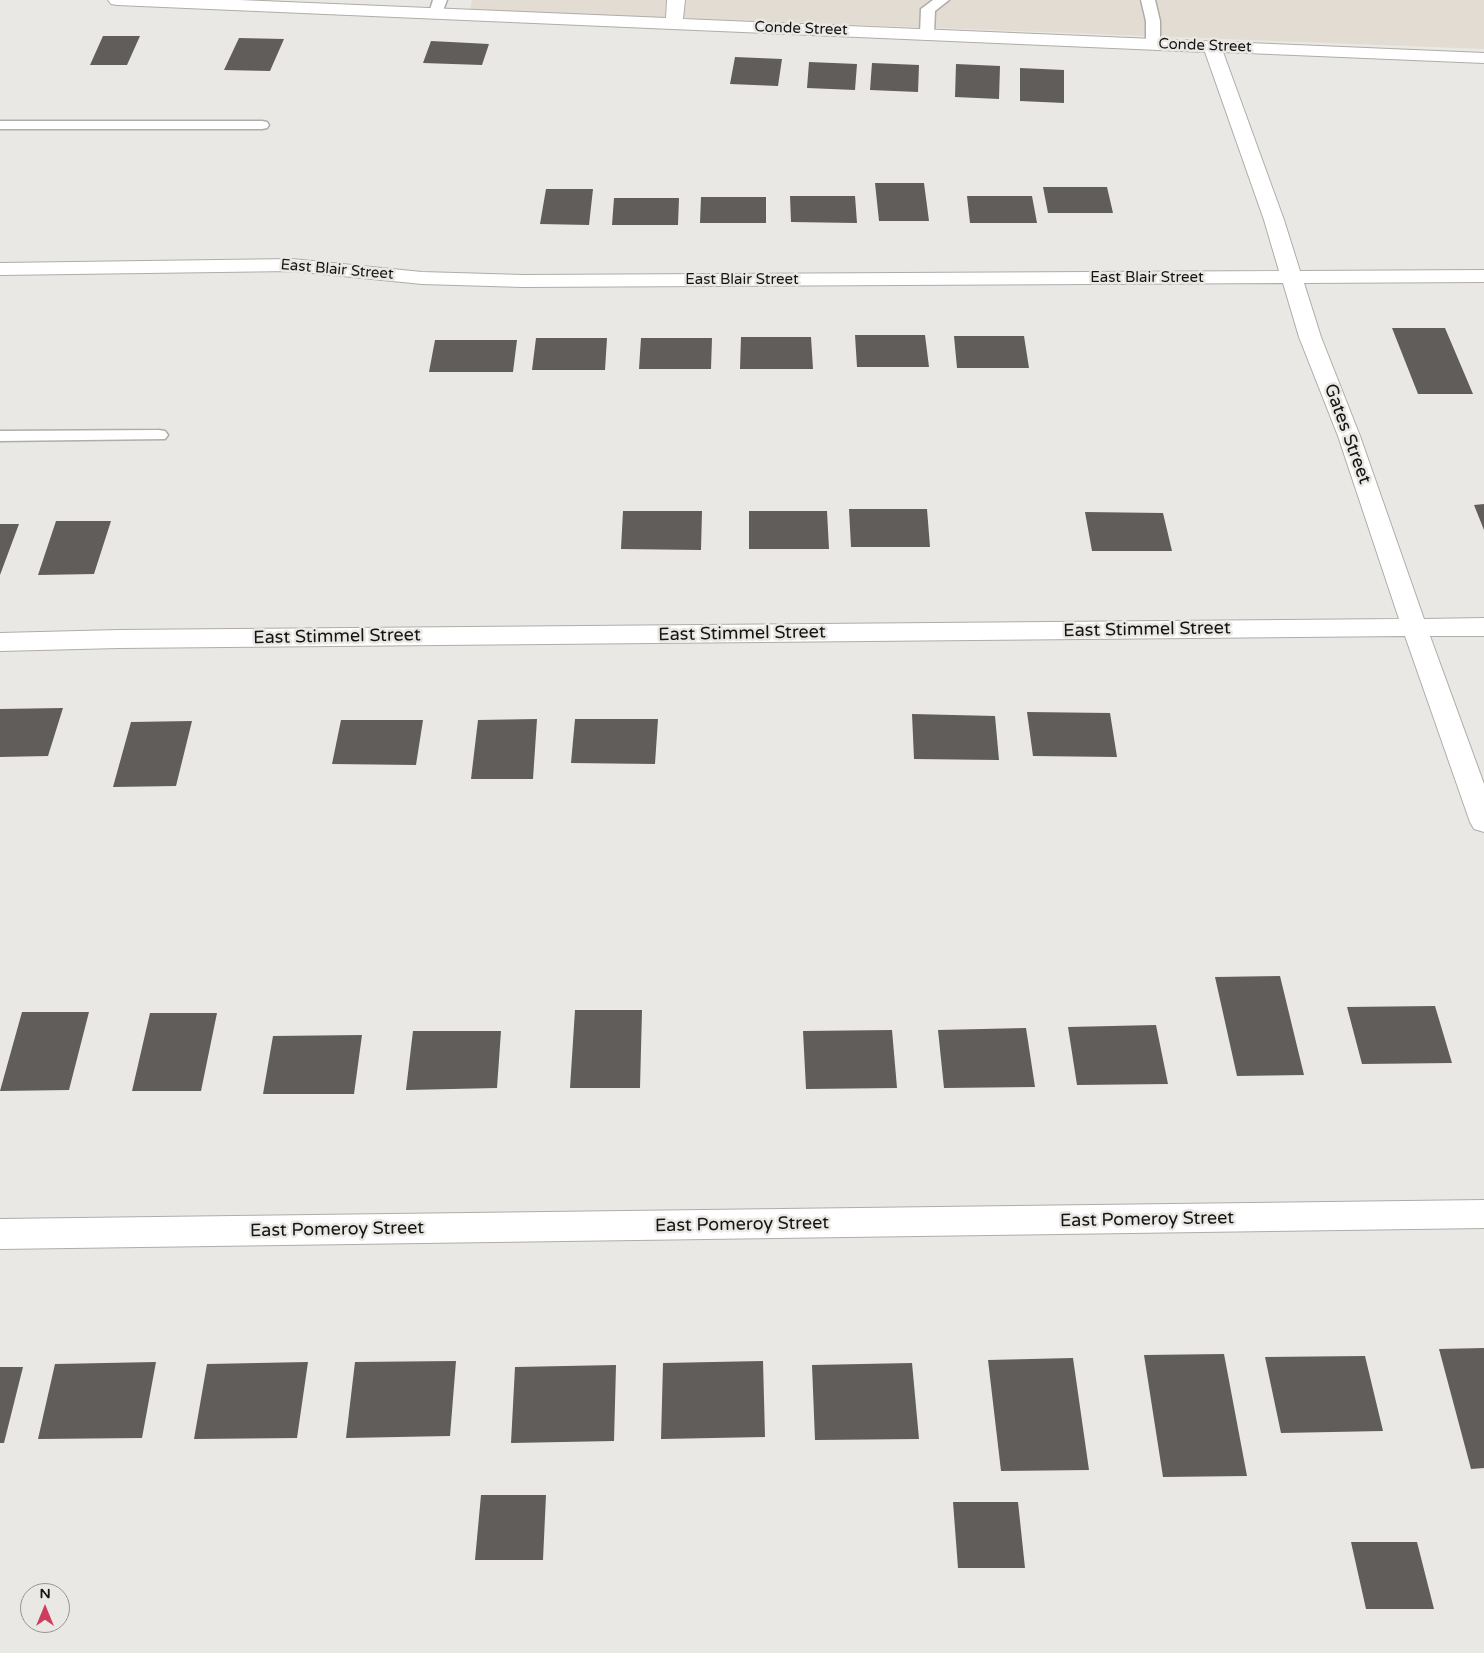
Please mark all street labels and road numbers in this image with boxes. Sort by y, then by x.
street label: Conde Street [754,18,848,40]
street label: Conde Street [1158,35,1252,57]
street label: East Blair Street [280,256,394,284]
street label: East Blair Street [1090,269,1204,287]
street label: East Blair Street [685,271,799,289]
street label: Gates Street [1319,381,1375,487]
street label: East Stimmel Street [1063,618,1231,642]
street label: East Stimmel Street [658,622,826,646]
street label: East Stimmel Street [253,625,421,649]
street label: East Pomeroy Street [1060,1208,1234,1232]
street label: East Pomeroy Street [655,1213,829,1237]
street label: East Pomeroy Street [250,1218,424,1242]

